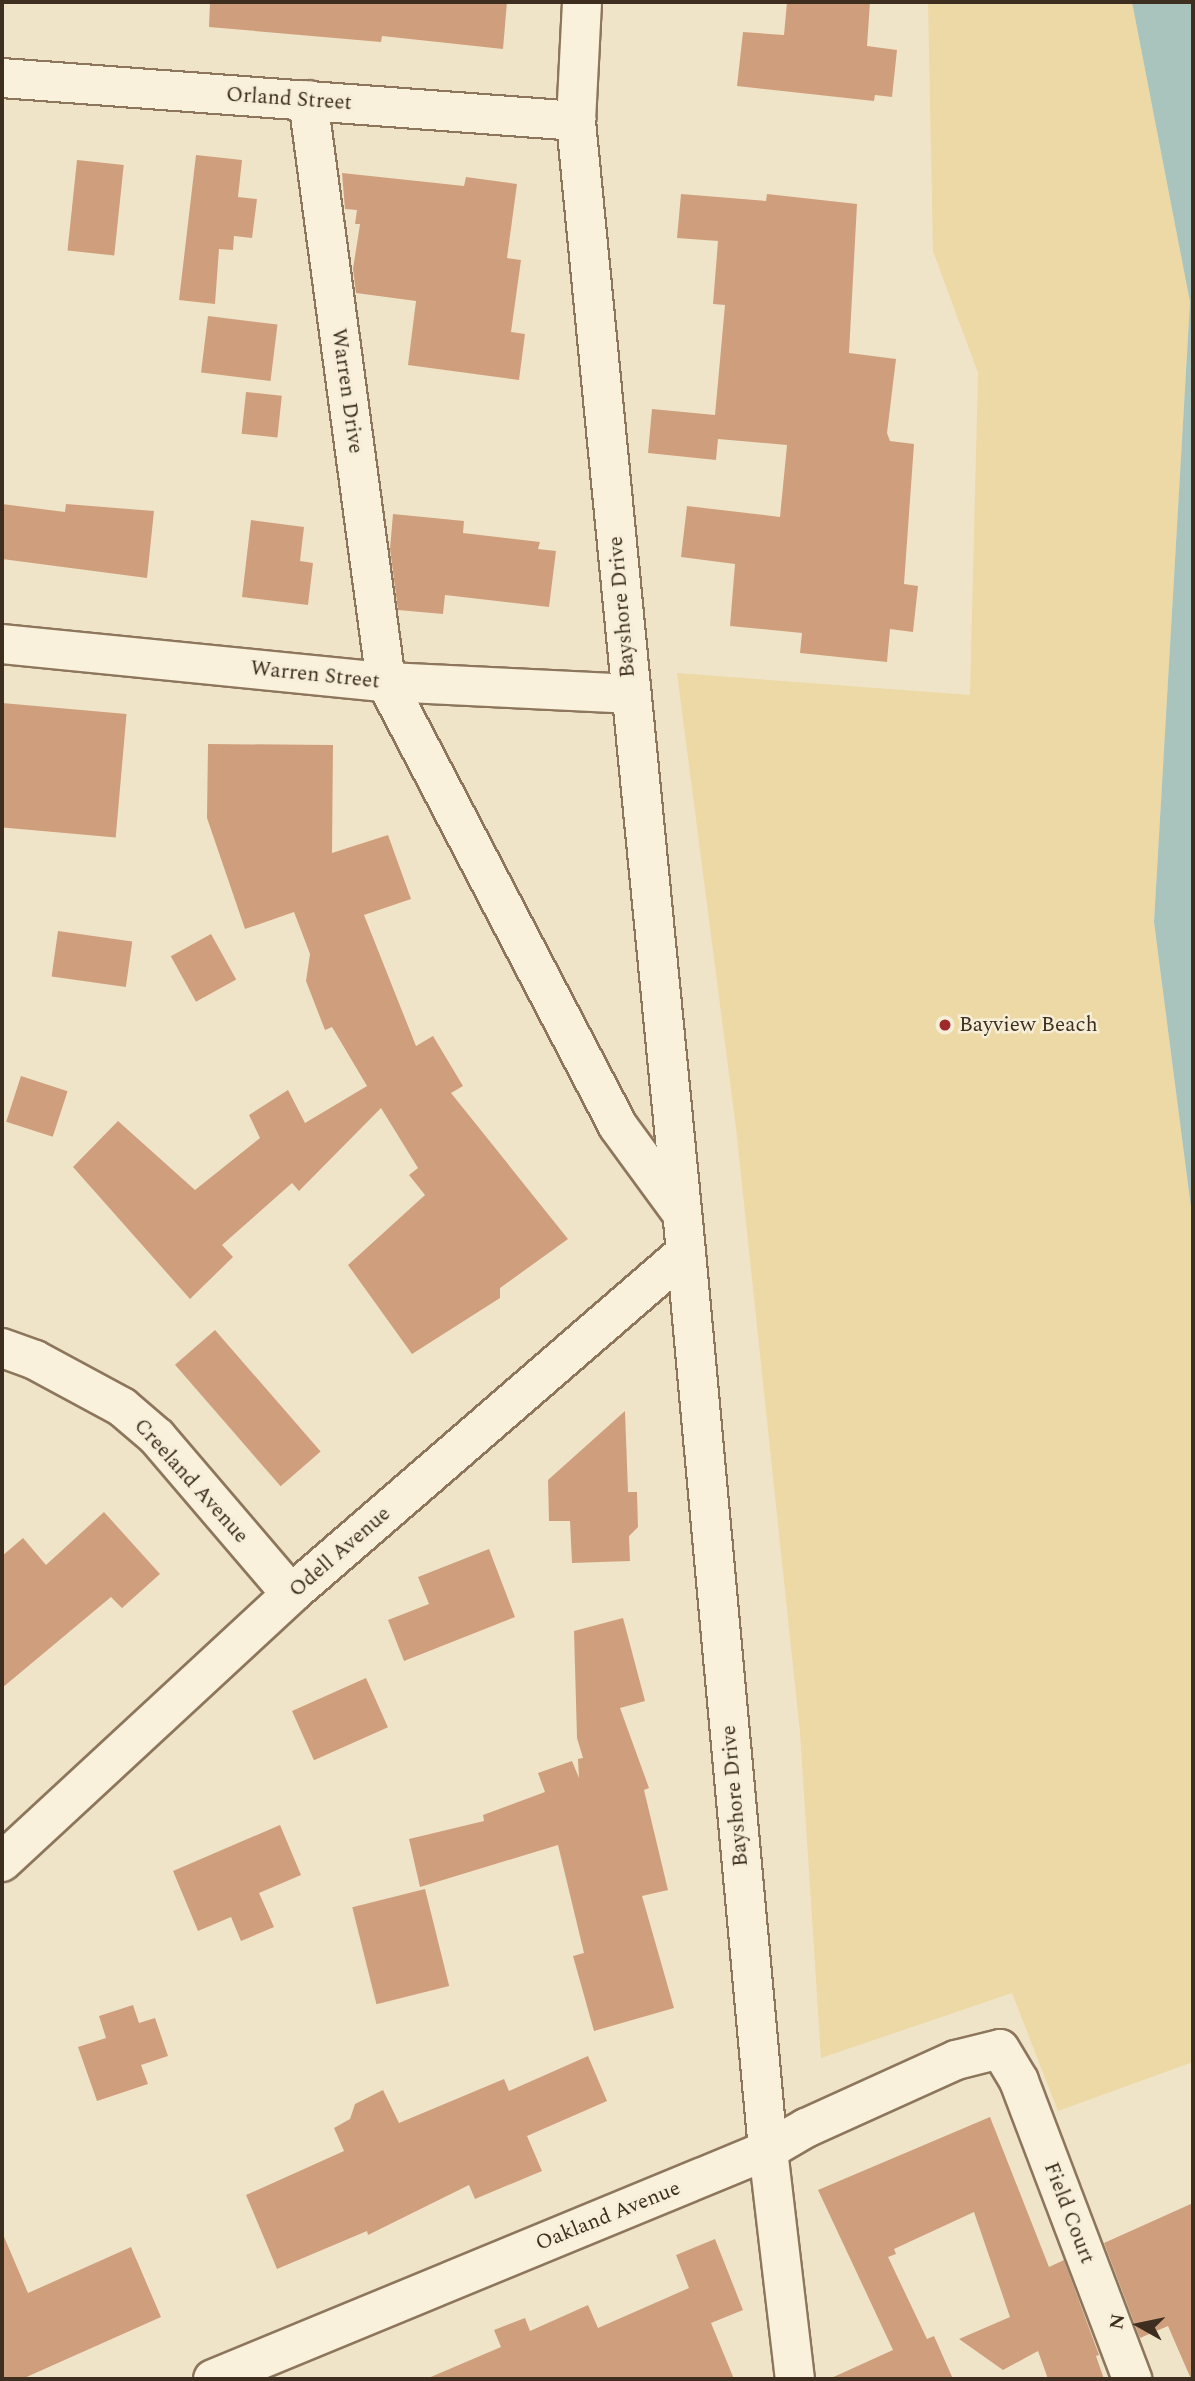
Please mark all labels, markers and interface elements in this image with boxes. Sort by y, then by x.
street label: Orland Street [225,82,353,116]
street label: Warren Drive [326,327,368,455]
street label: Bayshore Drive [603,535,641,679]
street label: Warren Street [249,656,381,694]
place label: Bayview Beach [959,1012,1098,1038]
marker: Bayview Beach [937,1017,953,1033]
street label: Creeland Avenue [128,1414,254,1548]
street label: Odell Avenue [284,1501,396,1603]
street label: Bayshore Drive [716,1724,754,1868]
street label: Field Court [1038,2159,1100,2267]
street label: Oakland Avenue [532,2176,684,2256]
north arrow [1104,2290,1174,2360]
text: N [1102,2312,1133,2332]

